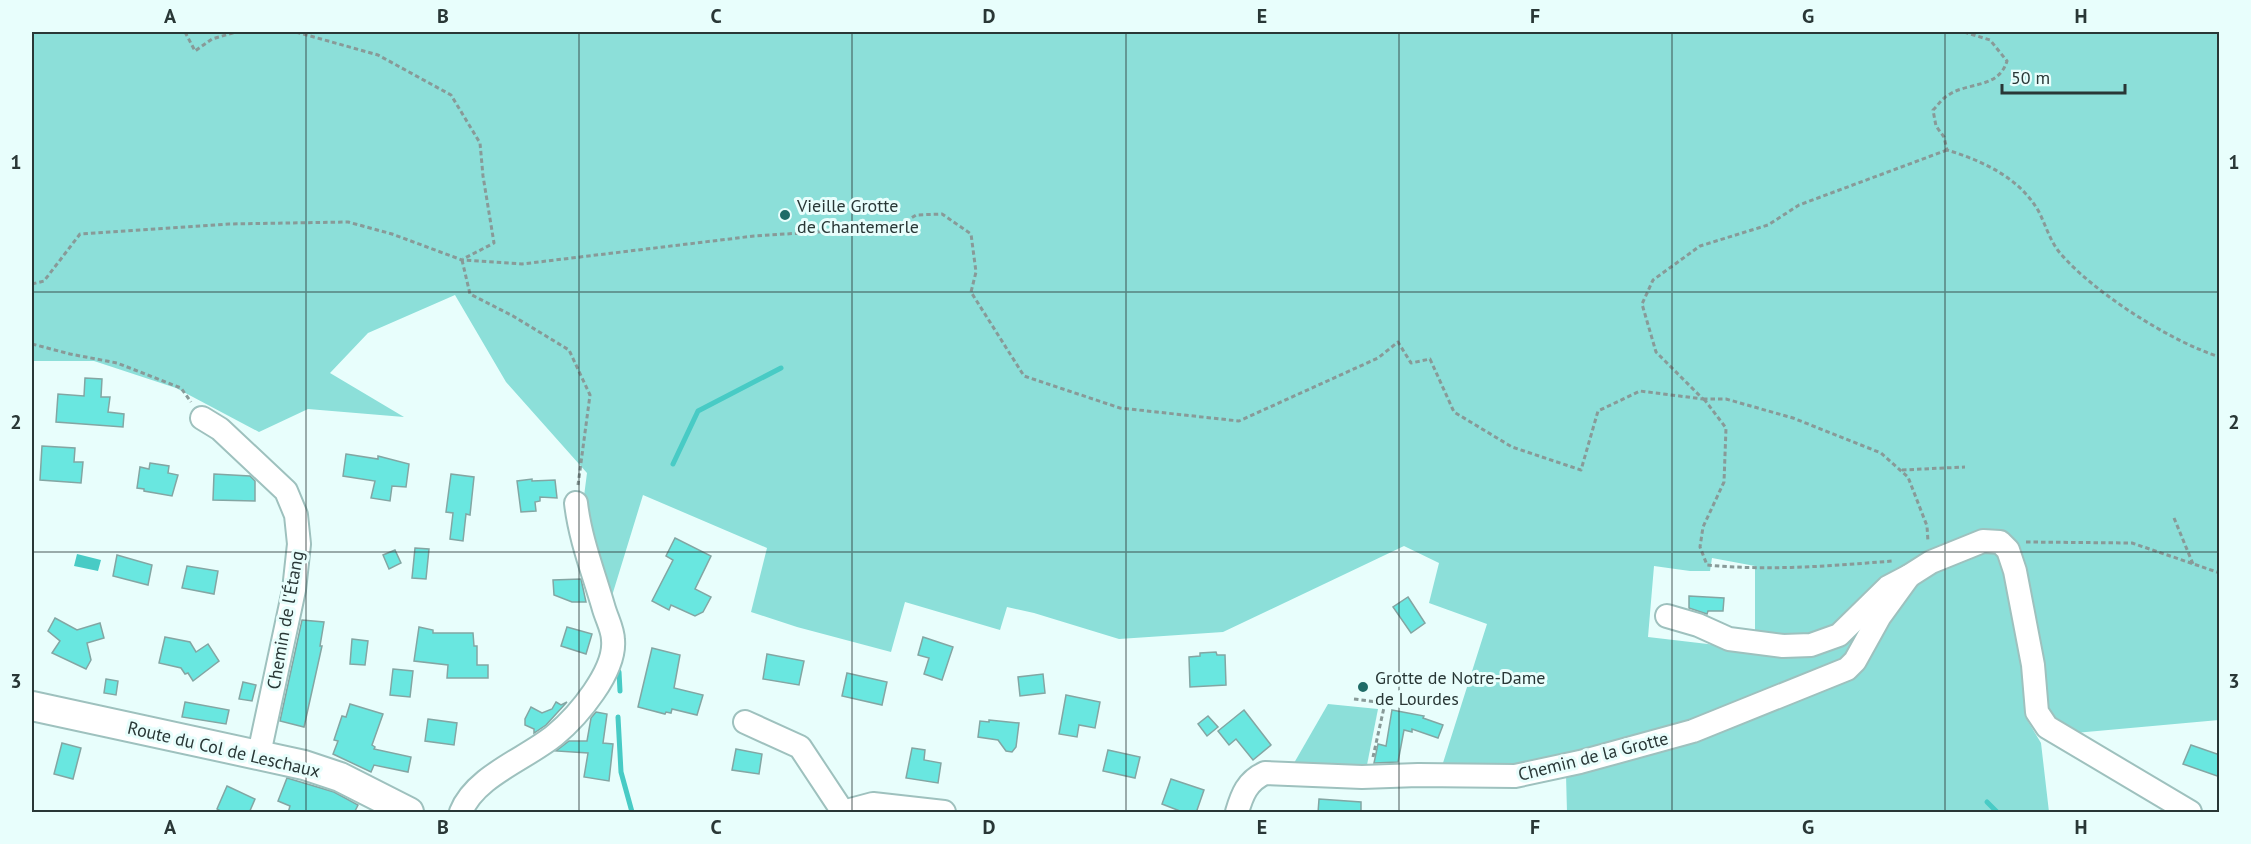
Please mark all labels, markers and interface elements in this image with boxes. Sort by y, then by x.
text: A [164,3,177,29]
text: B [437,3,449,29]
text: C [710,3,722,29]
text: D [983,3,996,29]
text: E [1257,3,1267,29]
text: F [1530,3,1540,29]
text: G [1802,3,1814,29]
text: H [2074,3,2088,29]
scale bar [2002,57,2125,95]
text: 50 m [2011,66,2050,89]
text: 1 [10,149,22,175]
text: 1 [2228,149,2240,175]
place label: Vieille Grotte de Chantemerle [796,194,919,238]
marker: Vieille Grotte de Chantemerle [778,208,792,222]
text: 2 [10,409,22,435]
text: 2 [2228,409,2240,435]
street label: Chemin de l'Étang [261,549,309,691]
place label: Grotte de Notre-Dame de Lourdes [1375,666,1545,710]
text: 3 [10,668,22,694]
text: 3 [2228,668,2240,694]
marker: Grotte de Notre-Dame de Lourdes [1356,680,1370,694]
street label: Route du Col de Leschaux [125,716,323,782]
street label: Chemin de la Grotte [1516,726,1670,786]
text: A [164,814,177,840]
text: B [437,814,449,840]
text: C [710,814,722,840]
text: D [983,814,996,840]
text: E [1257,814,1267,840]
text: F [1530,814,1540,840]
text: G [1802,814,1814,840]
text: H [2074,814,2088,840]

